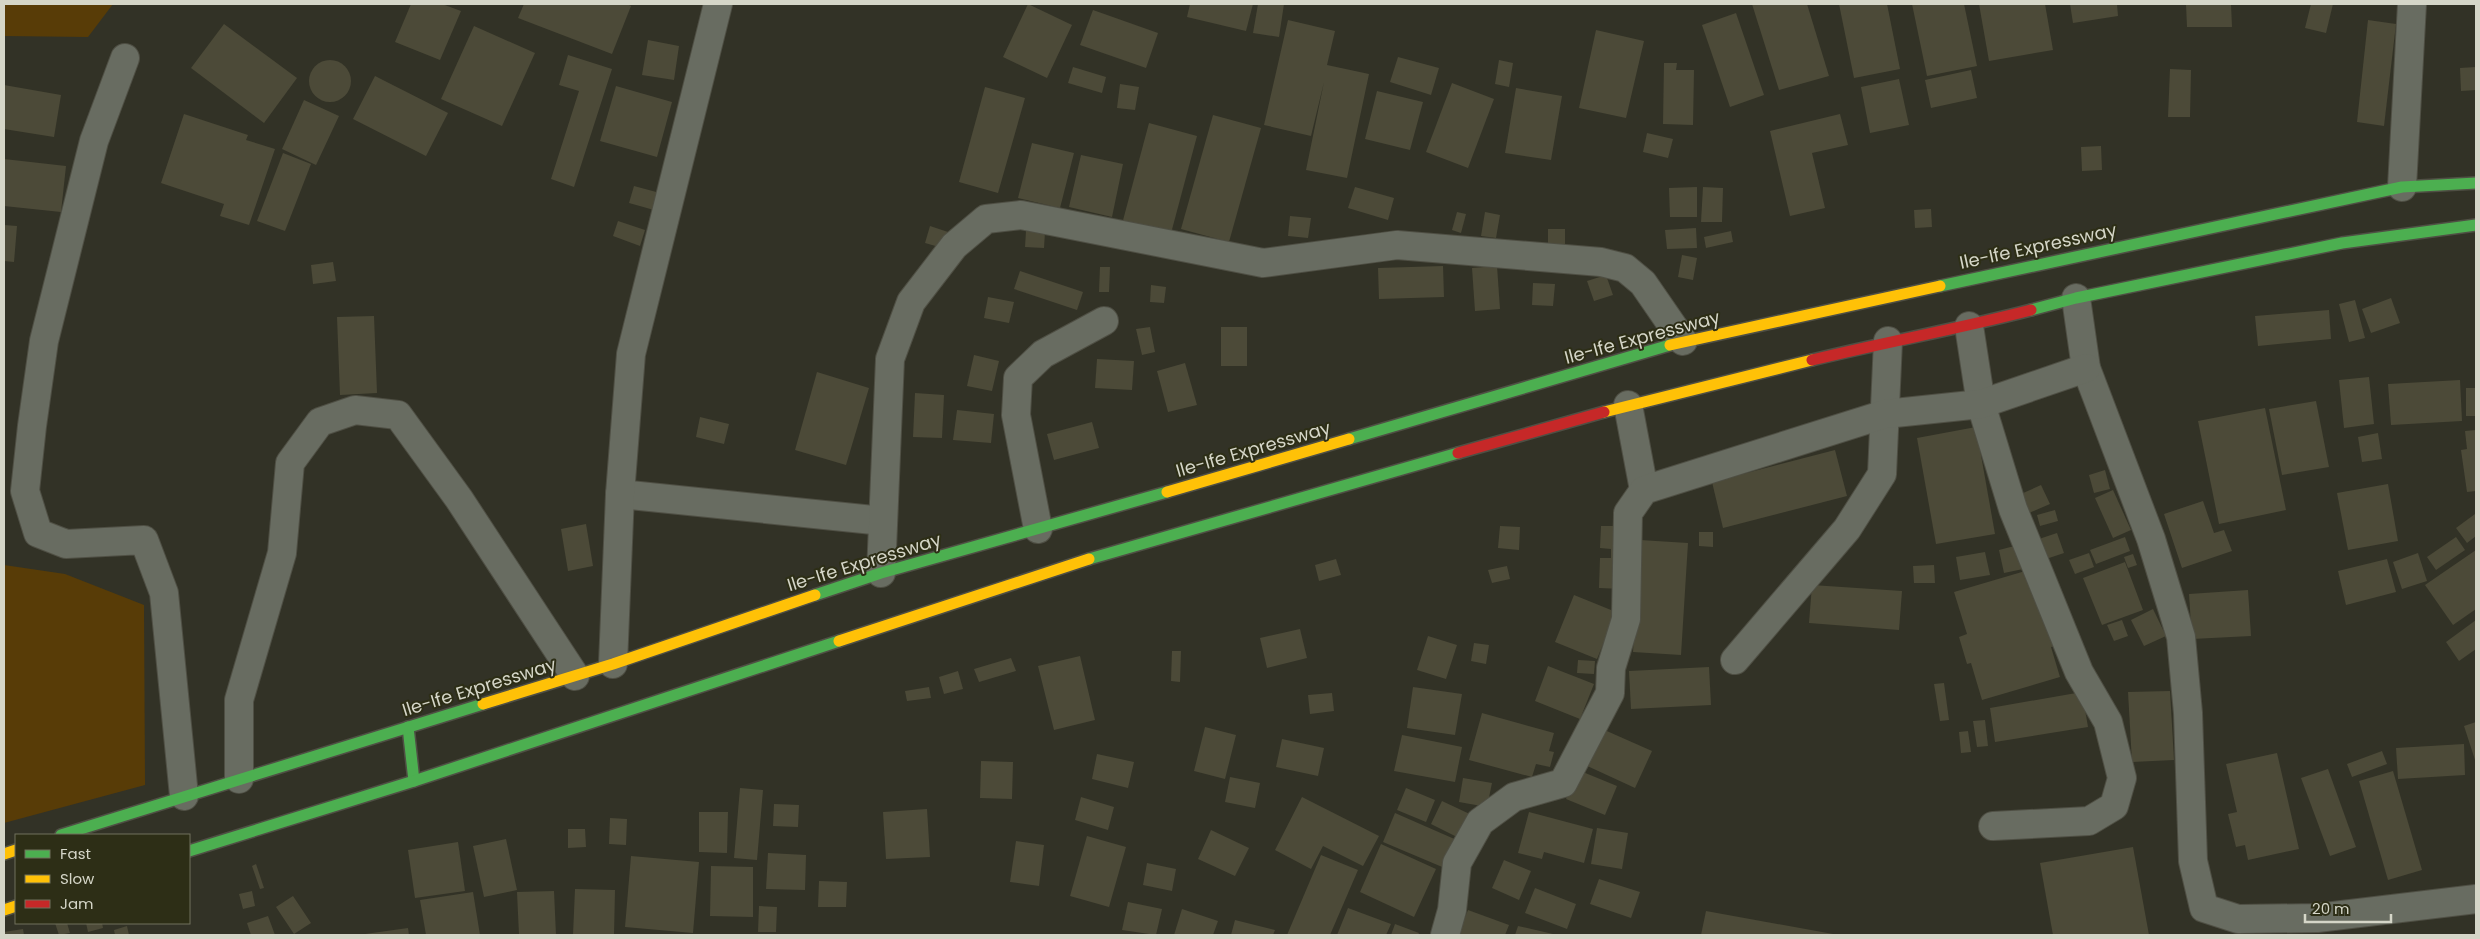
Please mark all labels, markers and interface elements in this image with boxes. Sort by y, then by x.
street label: Ile-Ife Expressway [1957,217,2119,275]
street label: Ile-Ife Expressway [1561,304,1723,370]
street label: Ile-Ife Expressway [1173,415,1333,483]
street label: Ile-Ife Expressway [784,527,944,597]
street label: Ile-Ife Expressway [399,652,559,722]
legend [15,834,190,924]
text: Fast [60,843,91,864]
text: Slow [60,868,95,889]
scale bar [2305,892,2391,924]
text: Jam [60,893,94,914]
text: 20 m [2312,898,2350,919]

